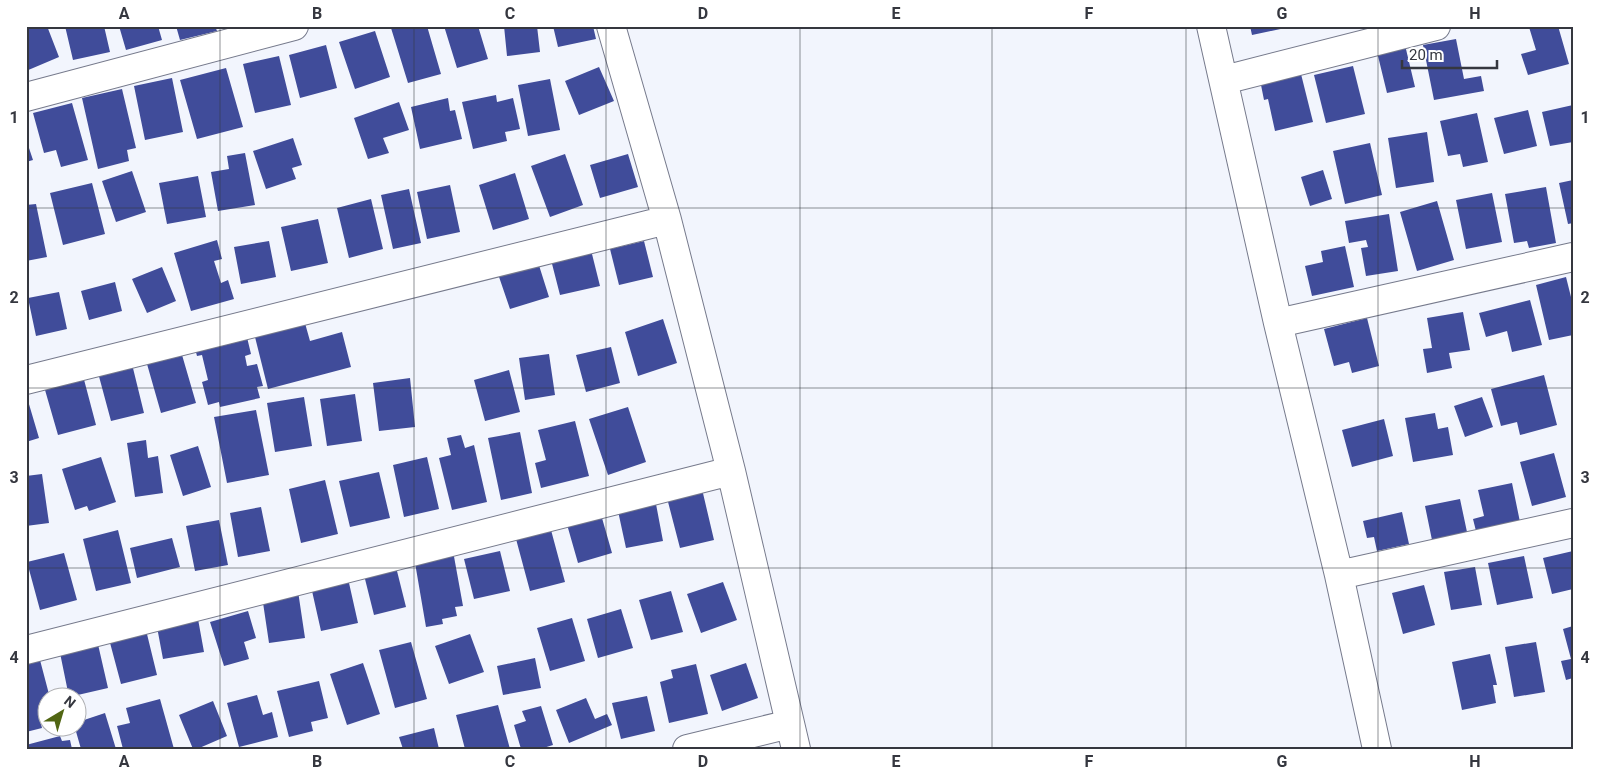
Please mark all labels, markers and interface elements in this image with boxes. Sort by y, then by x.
text: A [119,4,130,23]
text: B [312,4,322,23]
text: C [505,4,515,23]
text: D [698,4,708,23]
text: E [892,4,901,23]
text: F [1085,4,1094,23]
text: G [1277,4,1288,23]
text: H [1469,4,1481,23]
scale bar [1402,38,1496,70]
text: 20 m [1409,46,1443,64]
text: 1 [9,108,19,127]
text: 1 [1580,108,1590,127]
text: 2 [9,288,19,307]
text: 2 [1580,288,1590,307]
text: 3 [9,468,19,487]
text: 3 [1580,468,1590,487]
text: 4 [9,648,19,667]
text: 4 [1580,648,1590,667]
north arrow [38,688,88,738]
text: N [61,692,79,711]
text: A [119,752,130,771]
text: B [312,752,322,771]
text: C [505,752,515,771]
text: D [698,752,708,771]
text: E [892,752,901,771]
text: F [1085,752,1094,771]
text: G [1277,752,1288,771]
text: H [1469,752,1481,771]

